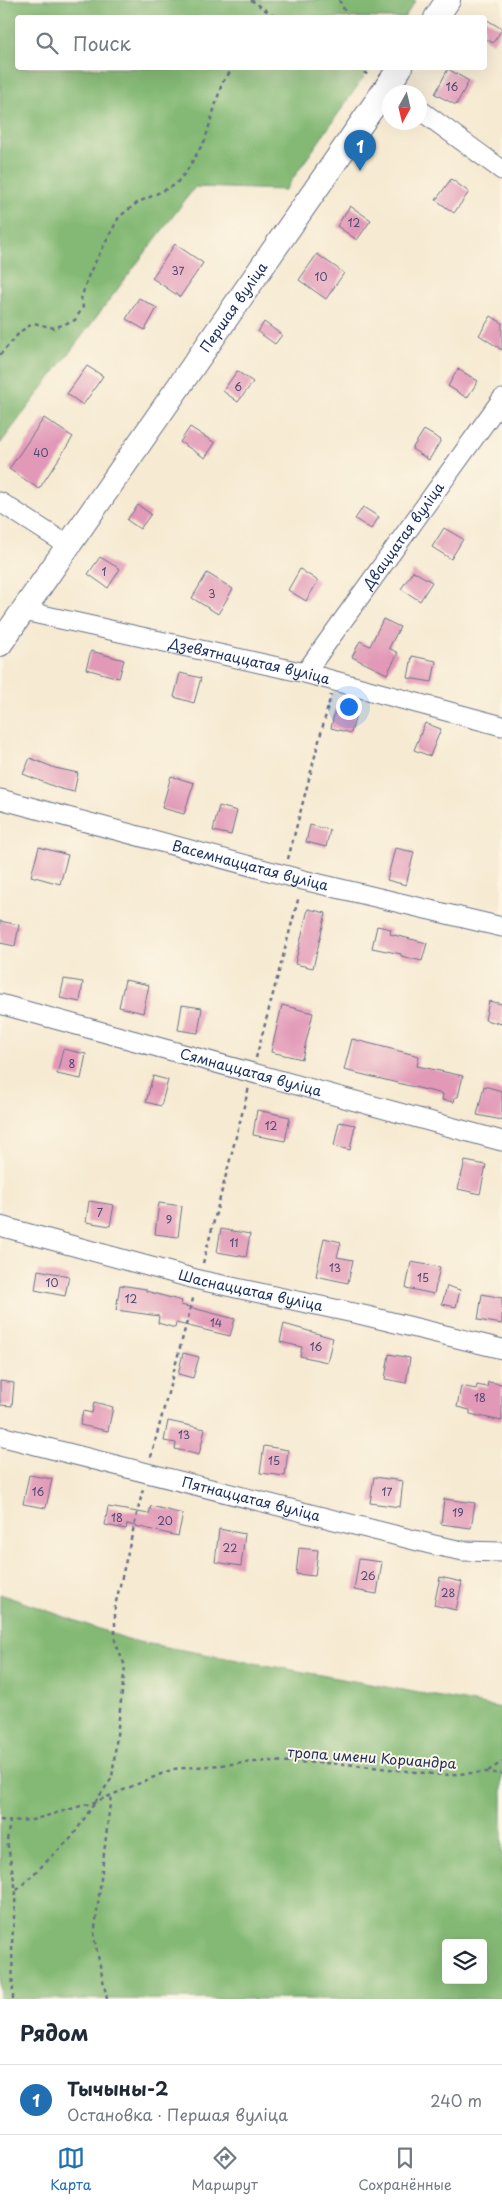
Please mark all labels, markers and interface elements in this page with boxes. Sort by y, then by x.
search box [15,15,487,70]
icon: search [33,29,61,57]
text: Поиск [73,29,131,57]
house number: 16 [446,78,459,95]
north arrow [382,85,427,130]
pin: 1 [344,130,376,171]
house number: 12 [348,214,361,231]
street label: Першая вуліца [195,257,273,356]
house number: 37 [172,262,185,279]
house number: 10 [315,268,327,285]
house number: 6 [234,378,242,395]
house number: 40 [33,444,49,461]
street label: Дваццатая вуліца [357,477,449,594]
house number: 1 [102,563,107,580]
house number: 3 [208,585,216,602]
street label: Дзевятнаццатая вуліца [166,632,333,689]
your location [336,694,362,720]
street label: Васемнаццатая вуліца [170,834,331,896]
street label: Сямнаццатая вуліца [178,1043,325,1101]
house number: 8 [69,1055,76,1072]
house number: 12 [265,1117,278,1134]
house number: 7 [97,1204,103,1221]
house number: 9 [166,1211,172,1228]
house number: 11 [229,1234,239,1251]
house number: 13 [329,1259,341,1276]
street label: Шаснаццатая вуліца [176,1264,325,1316]
house number: 15 [417,1269,429,1286]
house number: 10 [46,1274,58,1291]
house number: 12 [125,1290,138,1307]
house number: 14 [210,1314,222,1331]
house number: 16 [310,1338,323,1355]
house number: 18 [474,1389,486,1406]
house number: 13 [178,1426,190,1443]
house number: 15 [268,1452,280,1469]
street label: Пятнаццатая вуліца [180,1471,323,1526]
house number: 16 [32,1483,45,1500]
house number: 17 [382,1483,393,1500]
house number: 19 [452,1504,464,1521]
house number: 18 [111,1509,123,1526]
house number: 20 [157,1512,173,1529]
house number: 22 [223,1539,237,1556]
house number: 26 [360,1567,376,1584]
house number: 28 [441,1584,455,1601]
street label: тропа имени Кориандра [287,1741,457,1774]
map controls [442,1939,487,1984]
button: layers [442,1939,487,1984]
text: Рядом [20,2016,88,2048]
text: Тычыны-2 [67,2074,168,2102]
text: 1 [32,2088,40,2112]
text: 240 m [430,2088,482,2112]
text: Остановка · Першая вуліца [67,2102,288,2126]
tab: Карта [50,2144,91,2195]
tab: Маршрут [192,2144,258,2195]
tab: Сохранённые [358,2144,452,2195]

